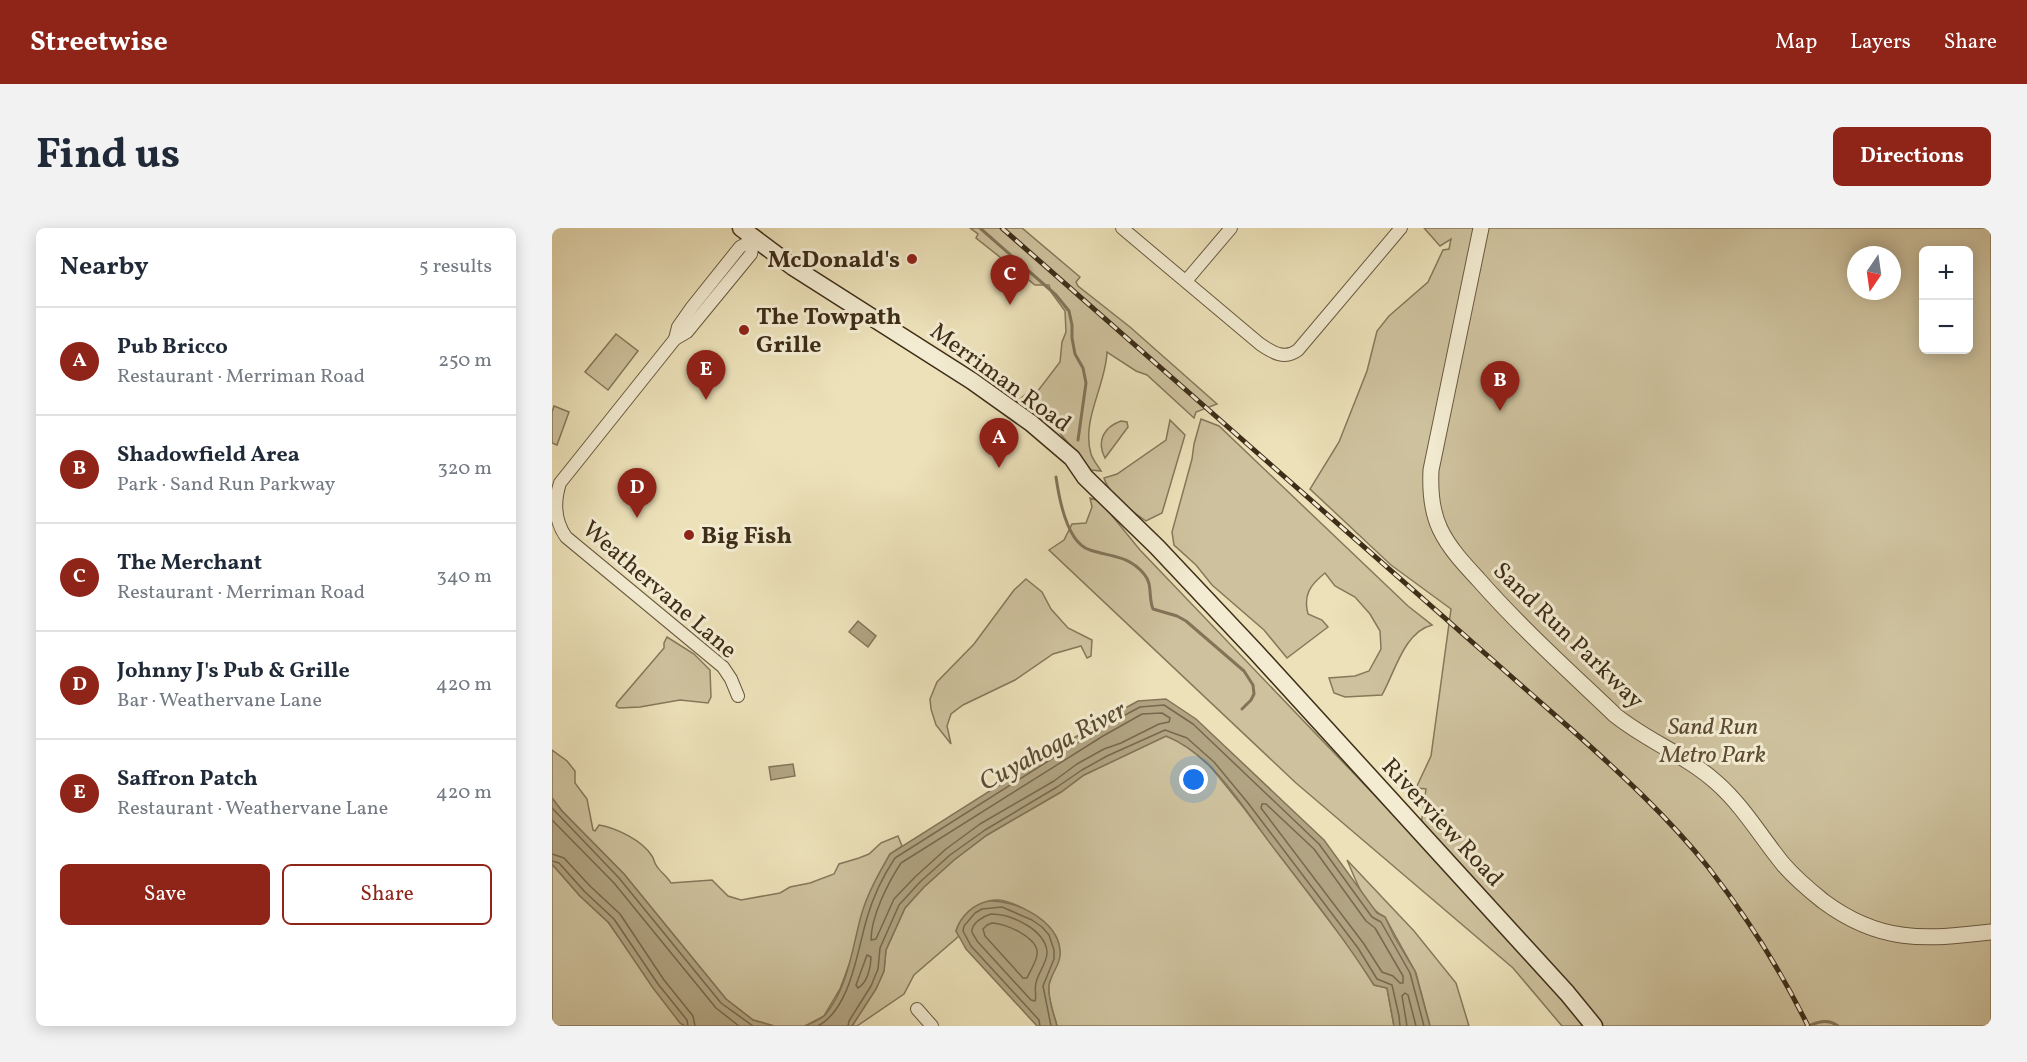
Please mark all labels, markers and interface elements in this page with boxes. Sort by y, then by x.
text: Streetwise [30,23,168,62]
text: Map [1775,28,1817,57]
text: Layers [1850,28,1911,57]
text: Share [1944,28,1997,57]
text: Find us [36,127,180,186]
button: Directions [1833,127,1991,186]
place label: McDonald's [768,244,900,278]
north arrow [1847,246,1901,300]
map controls [1919,246,1973,354]
button: + [1919,246,1973,300]
text: Nearby [60,249,149,285]
marker: McDonald's [905,252,919,266]
text: 5 results [419,253,492,281]
pin: C [990,256,1030,305]
button: − [1919,300,1973,354]
place label: The Towpath Grille [756,301,902,363]
street label: Merriman Road [922,316,1077,441]
marker: The Towpath Grille [737,323,751,337]
text: Pub Bricco [117,332,228,363]
text: A [72,347,87,375]
text: 250 m [438,347,492,375]
pin: E [686,350,726,400]
pin: B [1480,362,1520,411]
text: Restaurant · Merriman Road [117,363,365,391]
pin: A [980,418,1018,468]
text: Shadowfield Area [117,440,300,471]
text: B [73,455,86,483]
text: 320 m [437,455,492,483]
pin: D [618,468,656,518]
text: Park · Sand Run Parkway [117,471,335,499]
street label: Weathervane Lane [574,514,744,667]
place label: Big Fish [701,520,792,554]
marker: Big Fish [682,528,696,542]
text: The Merchant [117,548,262,579]
street label: Sand Run Parkway [1484,555,1651,718]
text: C [73,563,86,591]
text: 340 m [436,563,492,591]
text: Restaurant · Merriman Road [117,579,365,607]
text: Johnny J's Pub & Grille [117,656,350,687]
text: D [72,671,87,699]
text: 420 m [436,671,492,699]
text: Bar · Weathervane Lane [117,687,322,715]
water label: Cuyahoga River [973,693,1133,801]
park label: Sand Run Metro Park [1659,711,1766,773]
street label: Riverview Road [1373,751,1510,895]
text: Saffron Patch [117,764,258,795]
your location [1179,765,1208,794]
text: E [73,779,86,807]
text: 420 m [436,779,492,807]
text: Restaurant · Weathervane Lane [117,795,388,823]
button: Save [60,864,270,925]
button: Share [282,864,492,925]

